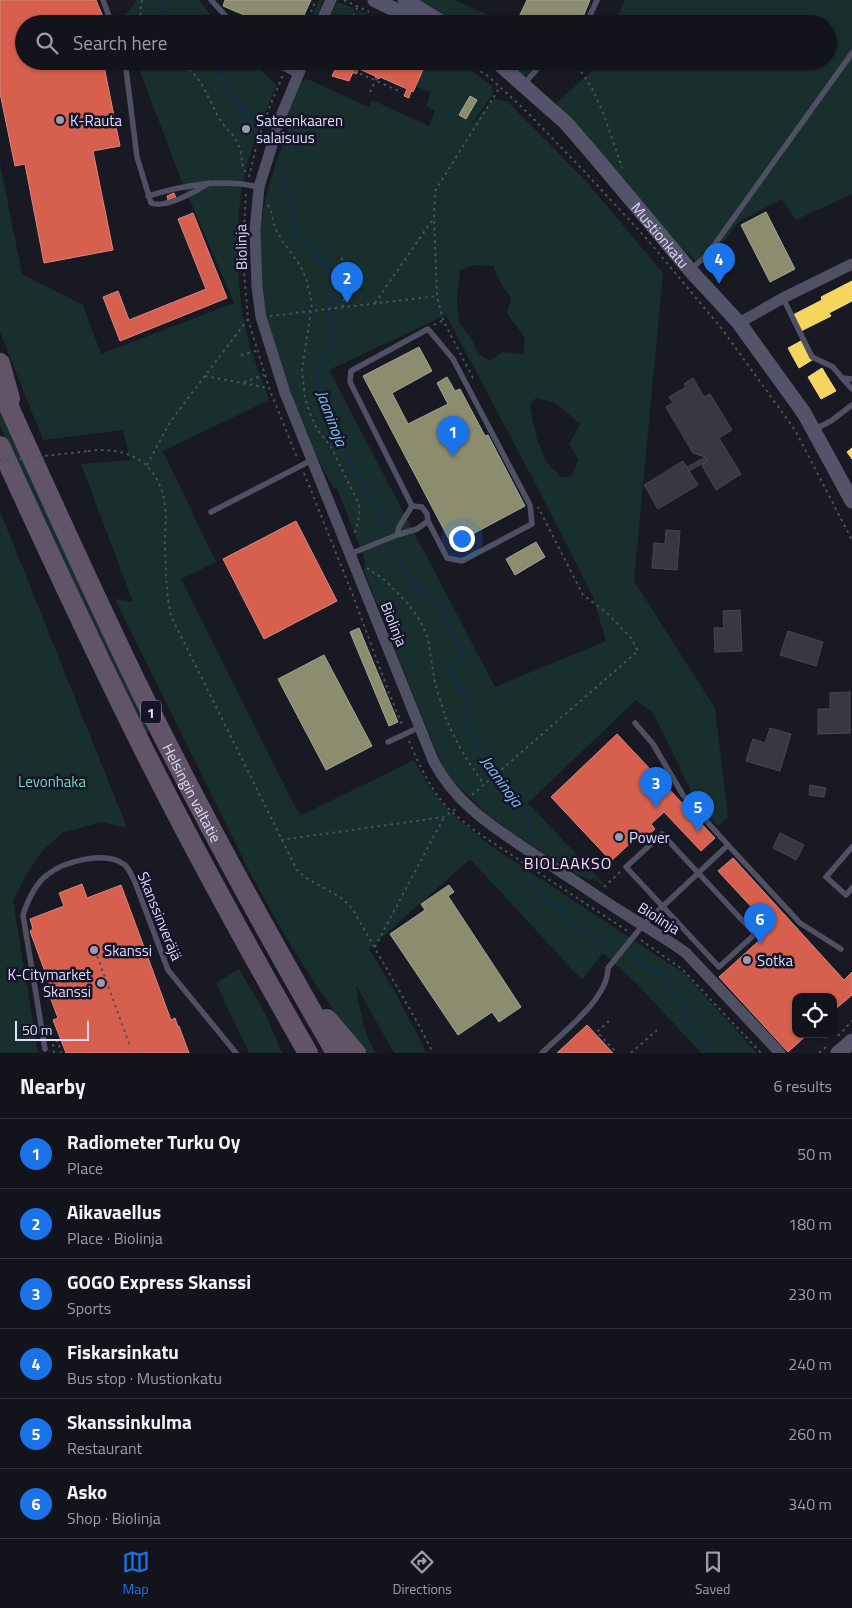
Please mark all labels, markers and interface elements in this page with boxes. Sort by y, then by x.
search box [15,15,837,70]
text: Search here [73,28,167,57]
icon: search [33,29,61,57]
place label: K-Rauta [70,109,123,132]
place label: Sateenkaaren salaisuus [256,109,343,149]
marker: K-Rauta [54,114,66,126]
marker: Sateenkaaren salaisuus [240,123,252,135]
street label: Mustionkatu [626,197,695,273]
street label: Biolinja [229,223,253,270]
pin: 4 [703,243,735,284]
pin: 2 [331,262,363,303]
water label: Jaaninoja [310,386,354,451]
pin: 1 [437,416,469,457]
your location [449,526,475,552]
street label: Biolinja [375,598,413,650]
road number: 1 [141,700,161,724]
street label: Helsingin valtatie [157,739,228,846]
water label: Jaaninoja [475,750,530,813]
pin: 3 [640,767,672,808]
park label: Levonhaka [18,770,86,793]
pin: 5 [682,791,714,832]
place label: Power [629,826,670,849]
marker: Power [613,831,625,843]
district label: BIOLAAKSO [524,851,612,875]
street label: Skanssinveräjä [132,868,188,964]
street label: Biolinja [633,896,685,940]
pin: 6 [744,903,776,944]
place label: Skanssi [104,939,152,962]
marker: Skanssi [88,944,100,956]
place label: Sotka [757,949,793,972]
marker: Sotka [741,954,753,966]
place label: K-Citymarket Skanssi [7,963,92,1003]
marker: K-Citymarket Skanssi [95,977,107,989]
map controls [792,993,837,1038]
button: locate [792,993,837,1038]
scale bar [15,1018,89,1041]
text: 50 m [22,1019,52,1040]
text: Nearby [20,1070,85,1102]
text: 6 results [773,1074,832,1098]
text: Radiometer Turku Oy [67,1127,240,1156]
text: 1 [32,1142,40,1166]
text: 50 m [797,1142,832,1166]
text: Place [67,1156,103,1180]
text: Aikavaellus [67,1197,161,1226]
text: 2 [32,1212,40,1236]
text: 180 m [788,1212,832,1236]
text: Place · Biolinja [67,1226,163,1250]
text: GOGO Express Skanssi [67,1267,251,1296]
text: 3 [32,1282,40,1306]
text: 230 m [788,1282,832,1306]
text: Sports [67,1296,111,1320]
text: Fiskarsinkatu [67,1337,179,1366]
text: 4 [32,1352,40,1376]
text: 240 m [788,1352,832,1376]
text: Bus stop · Mustionkatu [67,1366,222,1390]
text: Skanssinkulma [67,1407,192,1436]
text: 5 [32,1422,40,1446]
text: 260 m [788,1422,832,1446]
text: Restaurant [67,1436,142,1460]
text: Asko [67,1477,107,1506]
text: 6 [32,1492,40,1516]
text: 340 m [788,1492,832,1516]
text: Shop · Biolinja [67,1506,161,1530]
tab: Map [122,1548,150,1599]
tab: Directions [393,1548,452,1599]
tab: Saved [695,1548,731,1599]

